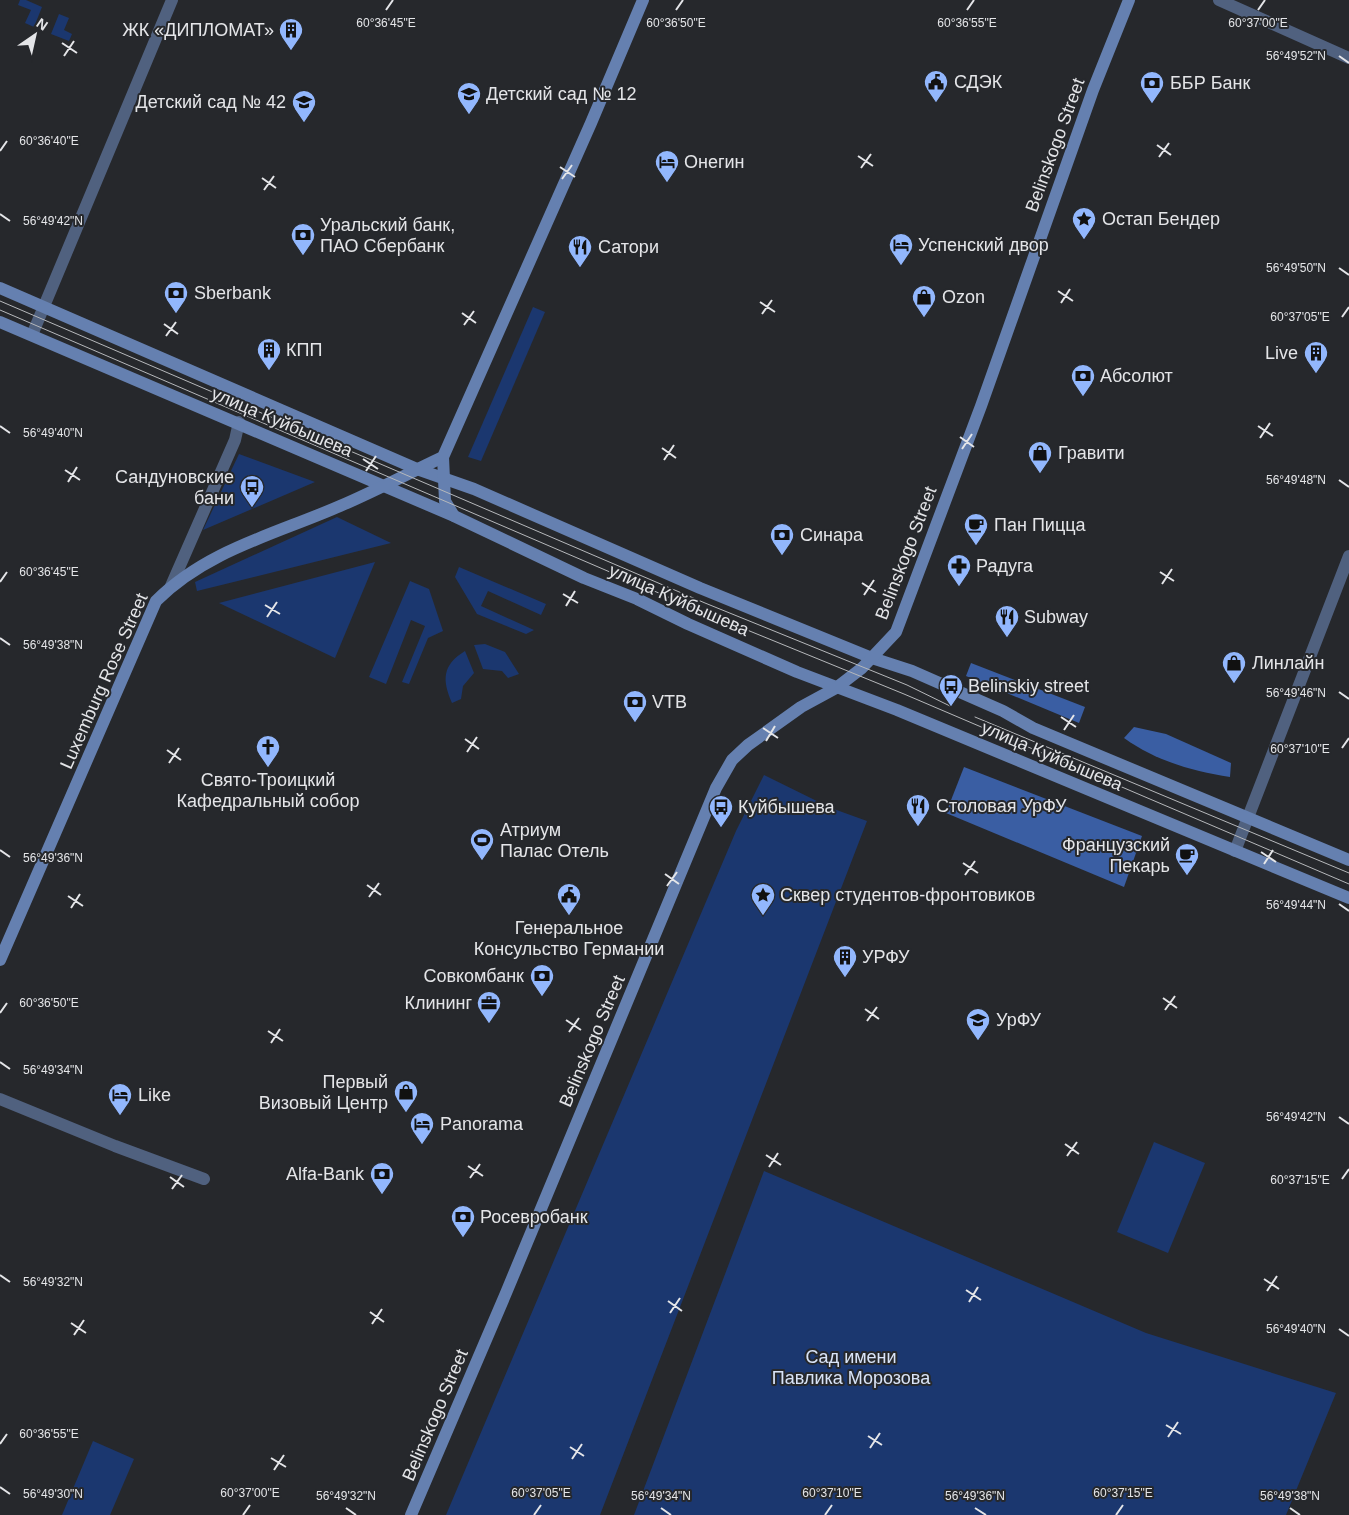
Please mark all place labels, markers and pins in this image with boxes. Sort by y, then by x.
building icon: ЖК «ДИПЛОМАТ» [278,17,304,51]
place label: ЖК «ДИПЛОМАТ» [122,20,274,40]
public building icon: СДЭК [923,69,949,103]
bank icon: ББР Банк [1139,70,1165,104]
place label: СДЭК [954,72,1003,92]
place label: ББР Банк [1170,73,1250,93]
school or university icon: Детский сад № 12 [456,81,482,115]
place label: Детский сад № 12 [486,84,636,104]
school or university icon: Детский сад № 42 [291,89,317,123]
place label: Детский сад № 42 [136,92,286,112]
hotel icon: Онегин [654,149,680,183]
place label: Онегин [684,152,745,172]
place icon: Остап Бендер [1071,206,1097,240]
place label: Остап Бендер [1102,209,1220,229]
place label: Уральский банк, ПАО Сбербанк [320,215,455,256]
bank icon: Уральский банк, ПАО Сбербанк [290,222,316,256]
hotel icon: Успенский двор [888,232,914,266]
restaurant icon: Сатори [567,234,593,268]
place label: Успенский двор [918,235,1049,255]
place label: Сатори [598,237,659,257]
bank icon: Sberbank [163,280,189,314]
place label: Sberbank [194,283,272,303]
shop icon: Ozon [911,284,937,318]
place label: Ozon [942,287,985,307]
building icon: КПП [256,337,282,371]
place label: КПП [286,340,322,360]
building icon: Live [1303,340,1329,374]
place label: Live [1265,343,1298,363]
bank icon: Абсолют [1070,363,1096,397]
place label: Абсолют [1100,366,1173,386]
shop icon: Гравити [1027,440,1053,474]
place label: Гравити [1058,443,1125,463]
place label: Сандуновские бани [115,467,234,508]
bus stop icon: Сандуновские бани [239,474,265,508]
cafe icon: Пан Пицца [963,512,989,546]
place label: Пан Пицца [994,515,1087,535]
bank icon: Синара [769,522,795,556]
place label: Синара [800,525,864,545]
pharmacy icon: Радуга [946,553,972,587]
place label: Радуга [976,556,1034,576]
restaurant icon: Subway [994,604,1020,638]
place label: Subway [1024,607,1088,627]
shop icon: Линлайн [1221,650,1247,684]
place label: Линлайн [1252,653,1324,673]
bus stop icon: Belinskiy street [938,673,964,707]
place label: Belinskiy street [968,676,1089,696]
bank icon: VTB [622,689,648,723]
place label: VTB [652,692,687,712]
church icon: Свято-Троицкий Кафедральный собор [255,734,281,768]
place label: Свято-Троицкий Кафедральный собор [177,770,359,811]
restaurant icon: Столовая УрФУ [905,793,931,827]
bus stop icon: Куйбышева [708,794,734,828]
place label: Столовая УрФУ [936,796,1067,816]
place label: Куйбышева [738,797,836,817]
place label: Атриум Палас Отель [500,820,609,861]
sports icon: Атриум Палас Отель [469,827,495,861]
place label: Французский Пекарь [1062,835,1170,876]
cafe icon: Французский Пекарь [1174,842,1200,876]
public building icon: Генеральное Консульство Германии [556,882,582,916]
place icon: Сквер студентов-фронтовиков [750,882,776,916]
place label: Сквер студентов-фронтовиков [780,885,1035,905]
place label: Генеральное Консульство Германии [474,918,664,959]
building icon: УРФУ [832,944,858,978]
place label: УРФУ [862,947,910,967]
bank icon: Совкомбанк [529,963,555,997]
place label: Совкомбанк [423,966,524,986]
office icon: Клининг [476,990,502,1024]
place label: Клининг [404,993,472,1013]
school or university icon: УрФУ [965,1007,991,1041]
place label: УрФУ [996,1010,1042,1030]
place label: Первый Визовый Центр [259,1072,388,1113]
shop icon: Первый Визовый Центр [393,1079,419,1113]
hotel icon: Like [107,1082,133,1116]
place label: Like [138,1085,171,1105]
hotel icon: Panorama [409,1111,435,1145]
place label: Panorama [440,1114,524,1134]
bank icon: Alfa-Bank [369,1161,395,1195]
place label: Alfa-Bank [286,1164,365,1184]
bank icon: Росевробанк [450,1204,476,1238]
place label: Росевробанк [480,1207,588,1227]

